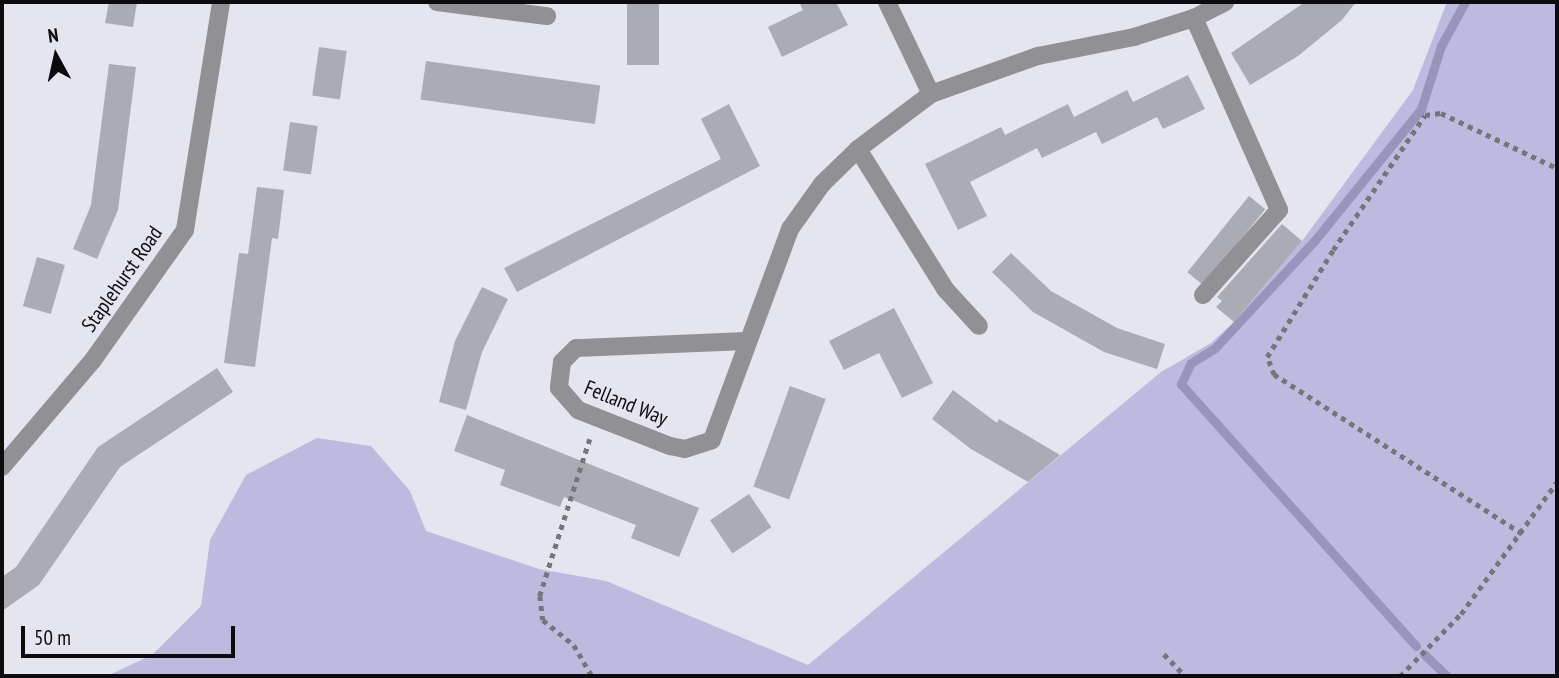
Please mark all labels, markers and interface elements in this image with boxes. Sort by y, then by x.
north arrow [21,21,91,91]
text: N [46,23,60,48]
street label: Staplehurst Road [76,221,168,337]
street label: Felland Way [580,375,672,431]
scale bar [24,612,238,656]
text: 50 m [34,624,71,651]

